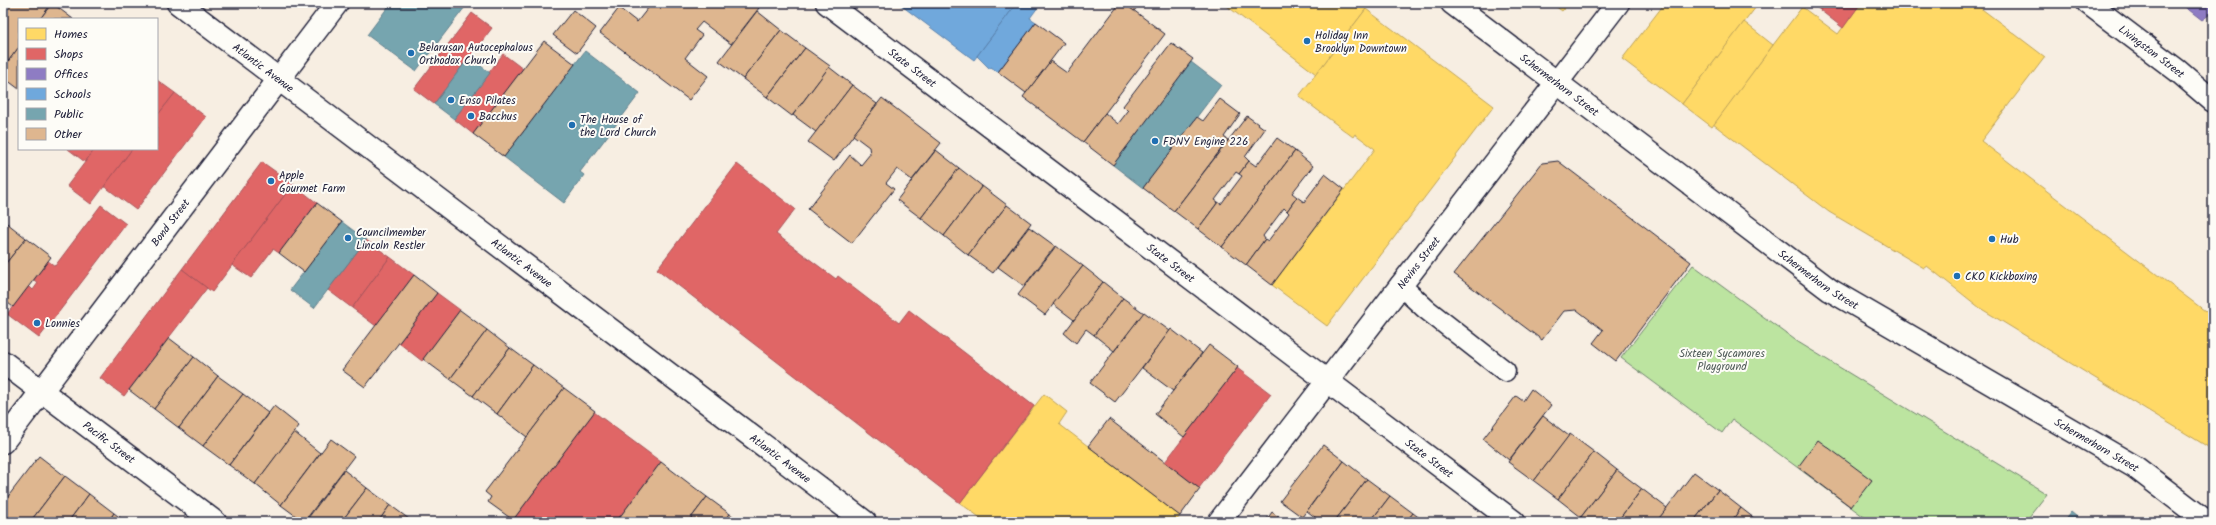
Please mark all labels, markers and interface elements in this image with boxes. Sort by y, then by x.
legend [18,18,158,150]
street label: Livingston Street [2114,21,2189,83]
text: Homes [54,25,88,44]
place label: Holiday Inn Brooklyn Downtown [1315,27,1407,58]
marker: Holiday Inn Brooklyn Downtown [1302,36,1312,46]
street label: Atlantic Avenue [228,39,298,98]
place label: Belarusan Autocephalous Orthodox Church [419,39,533,70]
street label: State Street [884,44,940,93]
text: Shops [54,45,83,64]
marker: Belarusan Autocephalous Orthodox Church [406,48,416,58]
street label: Schermerhorn Street [1515,49,1603,122]
text: Offices [54,65,88,84]
text: Schools [54,85,91,104]
place label: Enso Pilates [459,92,516,110]
marker: Enso Pilates [446,95,456,105]
text: Public [54,105,84,124]
place label: Bacchus [479,108,517,126]
marker: Bacchus [466,111,476,121]
place label: The House of the Lord Church [580,111,656,142]
marker: The House of the Lord Church [567,120,577,130]
text: Other [54,125,83,144]
place label: FDNY Engine 226 [1163,133,1248,151]
marker: FDNY Engine 226 [1150,136,1160,146]
place label: Apple Gourmet Farm [279,167,346,198]
marker: Apple Gourmet Farm [266,176,276,186]
street label: Bond Street [147,195,195,251]
place label: Councilmember Lincoln Restler [356,224,427,255]
place label: Hub [2000,231,2019,249]
street label: Nevins Street [1393,232,1446,294]
marker: Councilmember Lincoln Restler [343,233,353,243]
street label: Atlantic Avenue [487,234,556,293]
marker: Hub [1987,234,1997,244]
street label: State Street [1142,239,1199,288]
street label: Schermerhorn Street [1774,245,1862,315]
place label: CKO Kickboxing [1965,268,2038,286]
marker: CKO Kickboxing [1952,271,1962,281]
place label: Lonnies [45,315,80,333]
marker: Lonnies [32,318,42,328]
park label: Sixteen Sycamores Playground [1679,345,1765,376]
street label: Schermerhorn Street [2050,414,2143,477]
street label: Pacific Street [78,417,139,469]
street label: Atlantic Avenue [745,430,815,488]
street label: State Street [1401,435,1458,484]

